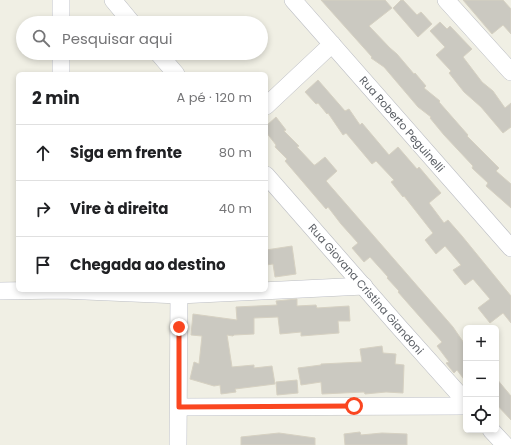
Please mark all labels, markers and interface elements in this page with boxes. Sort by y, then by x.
search box [16,16,268,60]
icon: search [30,27,52,49]
text: Pesquisar aqui [62,28,172,49]
street label: Rua Roberto Peguinelli [356,73,448,176]
text: 2 min [32,86,80,110]
text: A pé · 120 m [177,88,252,107]
icon: ahead [32,142,54,164]
text: Siga em frente [70,142,182,163]
text: 80 m [219,143,252,162]
icon: right [32,198,54,220]
text: Vire à direita [70,198,169,219]
text: 40 m [219,199,252,218]
street label: Rua Giovana Cristina Giandoni [305,220,428,358]
icon: arrive [32,254,54,276]
text: Chegada ao destino [70,254,226,275]
route end [170,318,188,336]
map controls [463,325,499,433]
button: + [463,325,499,361]
button: − [463,361,499,397]
route start [345,397,363,415]
button: locate [463,397,499,433]

